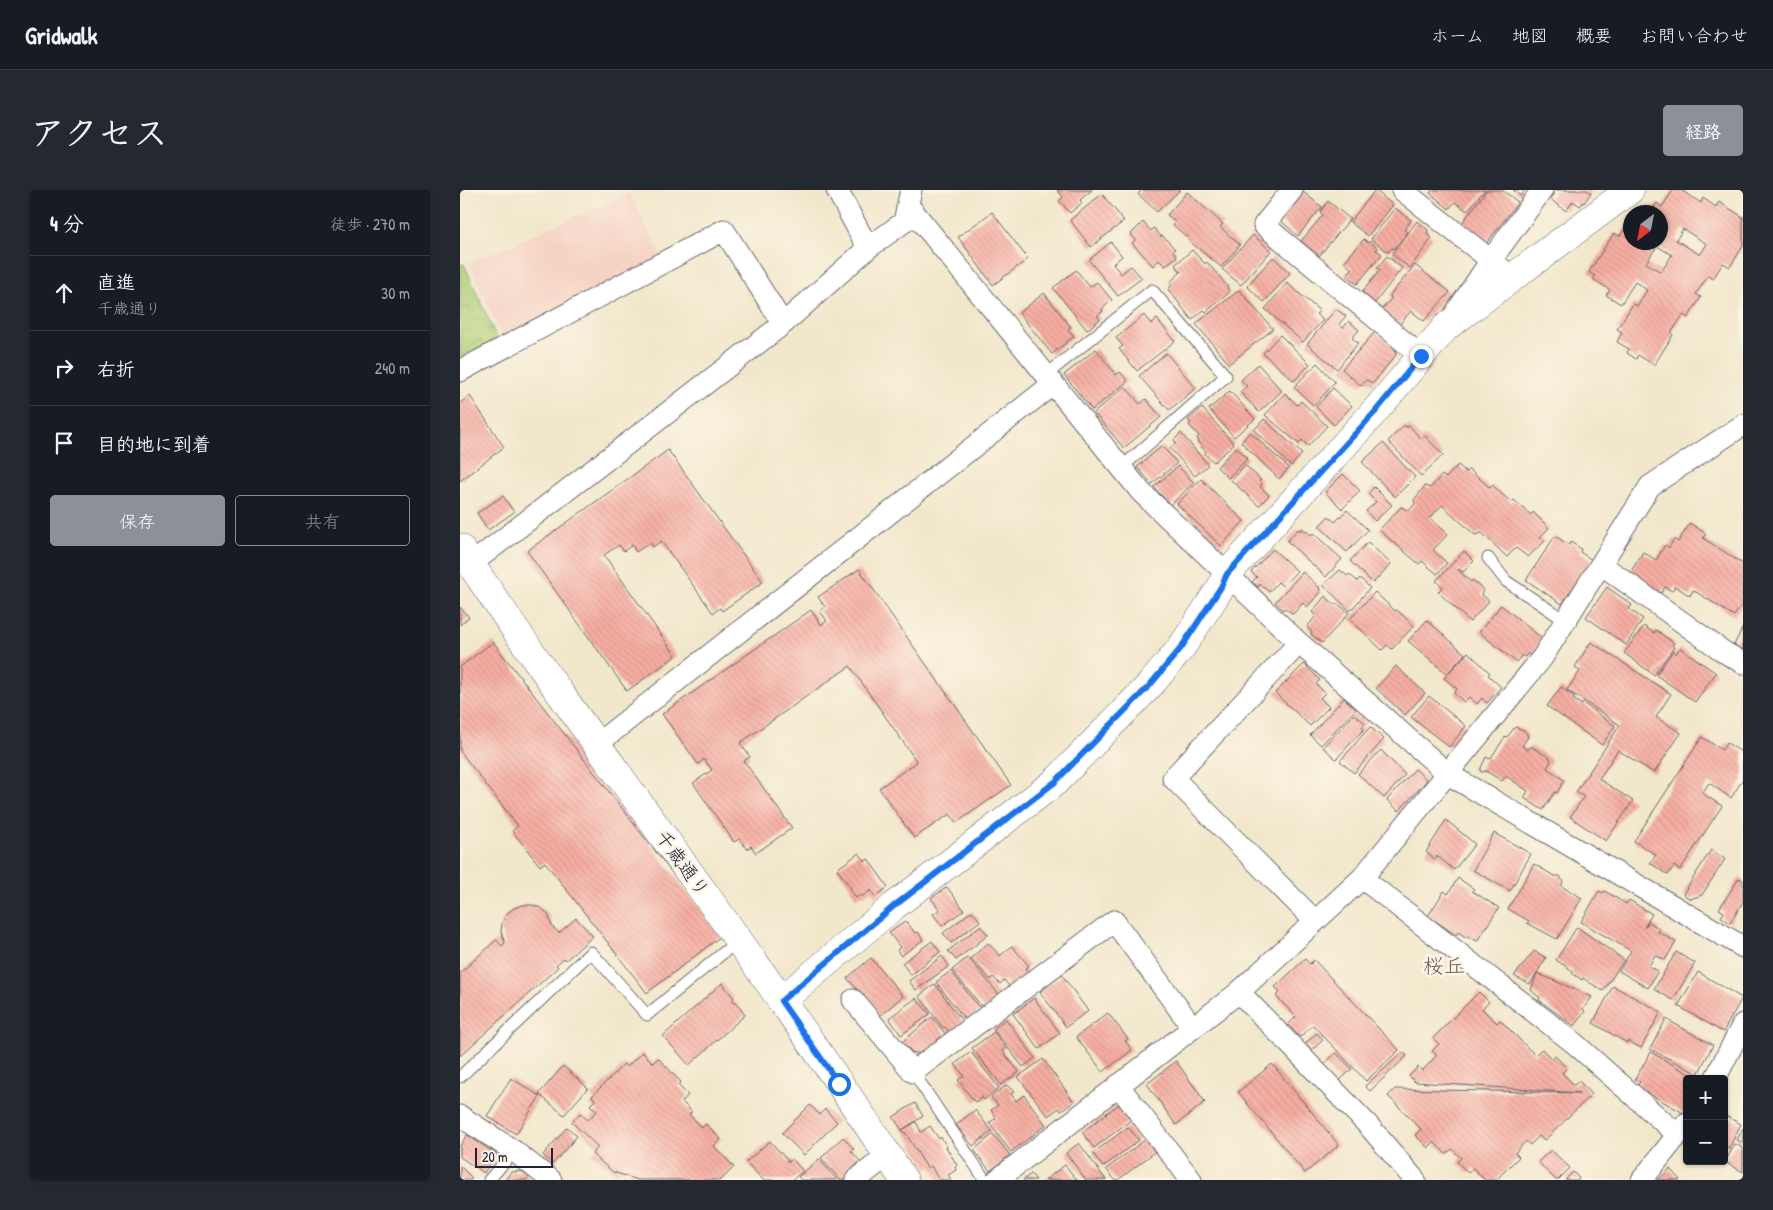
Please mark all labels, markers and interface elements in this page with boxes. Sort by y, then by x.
text: Gridwalk [25,19,97,51]
text: ホーム [1431,23,1484,48]
text: 地図 [1512,23,1548,48]
text: 概要 [1576,23,1612,48]
text: お問い合わせ [1640,23,1748,48]
button: 経路 [1663,105,1743,156]
text: アクセス [30,109,168,156]
north arrow [1623,205,1668,250]
text: 4 分 [50,209,84,238]
text: 徒歩 · 270 m [330,213,410,235]
text: 直進 [97,269,135,295]
icon: ahead [50,279,78,307]
text: 30 m [381,282,410,304]
text: 千歳通り [97,297,161,319]
route end [1410,345,1433,368]
icon: right [50,354,78,382]
text: 右折 [97,356,135,382]
text: 240 m [375,357,410,379]
icon: arrive [50,429,78,457]
text: 目的地に到着 [97,431,211,457]
button: 保存 [50,495,225,546]
button: 共有 [235,495,410,546]
street label: 千歳通り [650,825,716,901]
district label: 桜丘 [1423,951,1465,980]
route start [828,1073,851,1096]
map controls [1683,1075,1728,1165]
button: + [1683,1075,1728,1120]
button: − [1683,1120,1728,1165]
scale bar [475,1145,552,1168]
text: 20 m [482,1147,508,1166]

